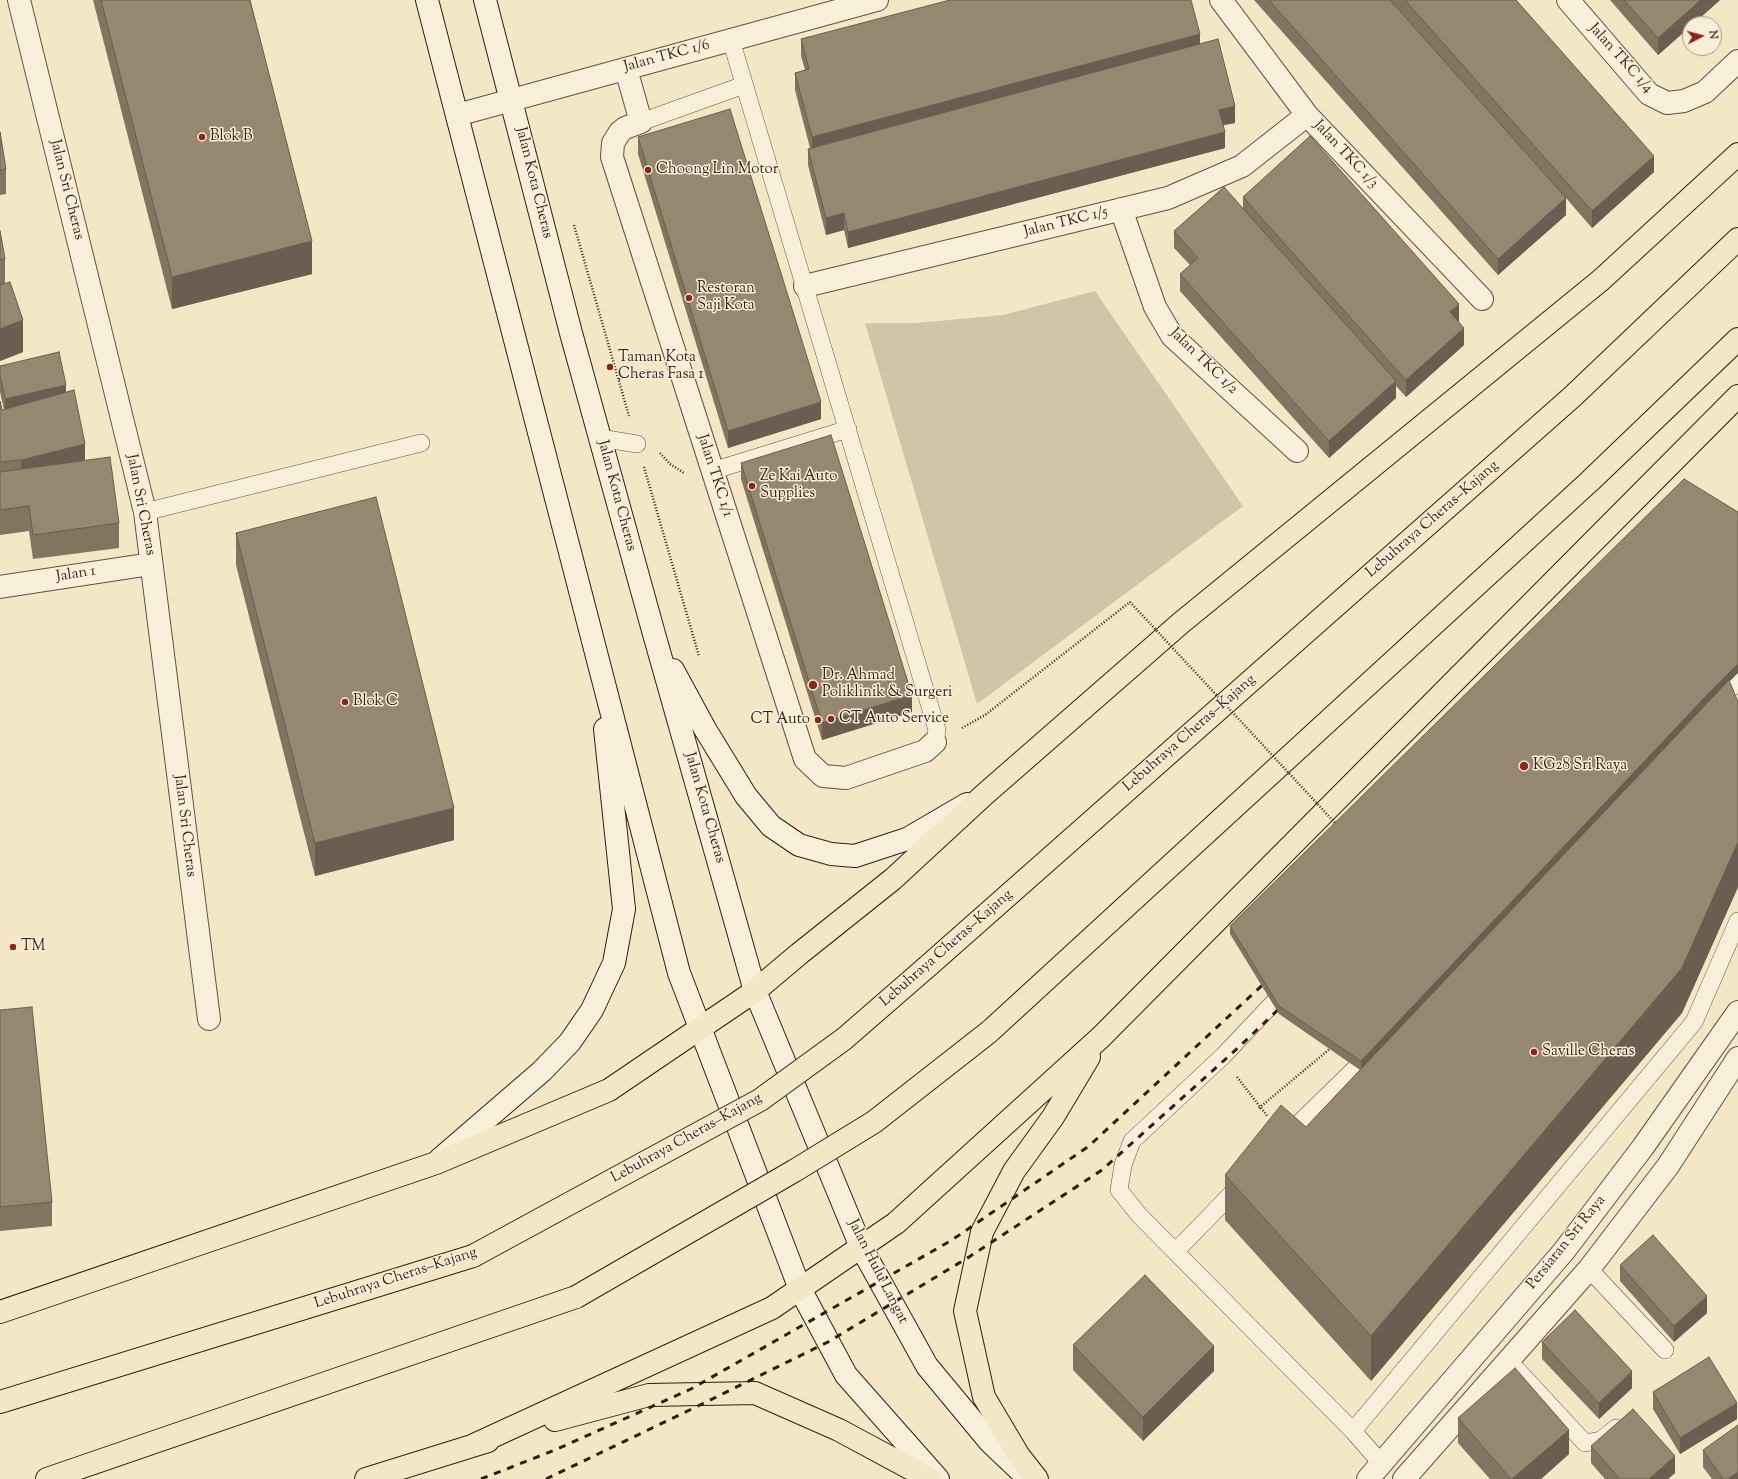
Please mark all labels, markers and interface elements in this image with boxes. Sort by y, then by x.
north arrow [1682,16,1722,56]
street label: Jalan TKC 1/4 [1584,20,1656,98]
text: N [1705,30,1721,40]
street label: Jalan TKC 1/6 [622,37,712,77]
street label: Jalan TKC 1/3 [1309,117,1381,193]
street label: Jalan Kota Cheras [510,125,556,241]
place label: Blok B [210,128,252,146]
marker: Blok B [197,132,207,142]
street label: Jalan Sri Cheras [45,138,87,242]
place label: Choong Lin Motor [656,161,778,179]
marker: Choong Lin Motor [643,165,653,175]
street label: Jalan TKC 1/5 [1022,204,1110,242]
place label: Restoran Saji Kota [697,280,755,315]
marker: Restoran Saji Kota [684,293,694,303]
street label: Jalan TKC 1/2 [1165,325,1241,399]
place label: Taman Kota Cheras Fasa 1 [618,349,703,384]
marker: Taman Kota Cheras Fasa 1 [605,362,615,372]
street label: Jalan TKC 1/1 [692,432,736,520]
street label: Jalan Kota Cheras [593,439,639,553]
street label: Jalan Sri Cheras [121,453,159,557]
street label: Lebuhraya Cheras–Kajang [1363,458,1503,582]
place label: Ze Kai Auto Supplies [760,468,838,503]
marker: Ze Kai Auto Supplies [747,481,757,491]
street label: Jalan 1 [55,563,97,587]
place label: Dr. Ahmad Poliklinik & Surgeri [822,667,952,702]
street label: Lebuhraya Cheras–Kajang [1120,672,1260,796]
marker: Dr. Ahmad Poliklinik & Surgeri [807,679,819,691]
place label: Blok C [353,693,398,711]
marker: Blok C [340,697,350,707]
place label: CT Auto Service [839,710,949,728]
place label: CT Auto [751,711,810,729]
marker: CT Auto Service [826,714,836,724]
marker: CT Auto [813,715,823,725]
street label: Jalan Kota Cheras [680,751,728,865]
place label: KG28 Sri Raya [1533,757,1627,775]
marker: KG28 Sri Raya [1518,760,1530,772]
street label: Jalan Sri Cheras [169,774,199,878]
street label: Lebuhraya Cheras–Kajang [877,887,1017,1011]
place label: TM [21,938,45,956]
marker: TM [8,942,18,952]
place label: Saville Cheras [1542,1043,1634,1061]
marker: Saville Cheras [1529,1047,1539,1057]
street label: Lebuhraya Cheras–Kajang [608,1090,766,1188]
street label: Persiaran Sri Raya [1524,1192,1610,1294]
street label: Jalan Hulu Langat [843,1217,911,1327]
street label: Lebuhraya Cheras–Kajang [313,1244,479,1314]

